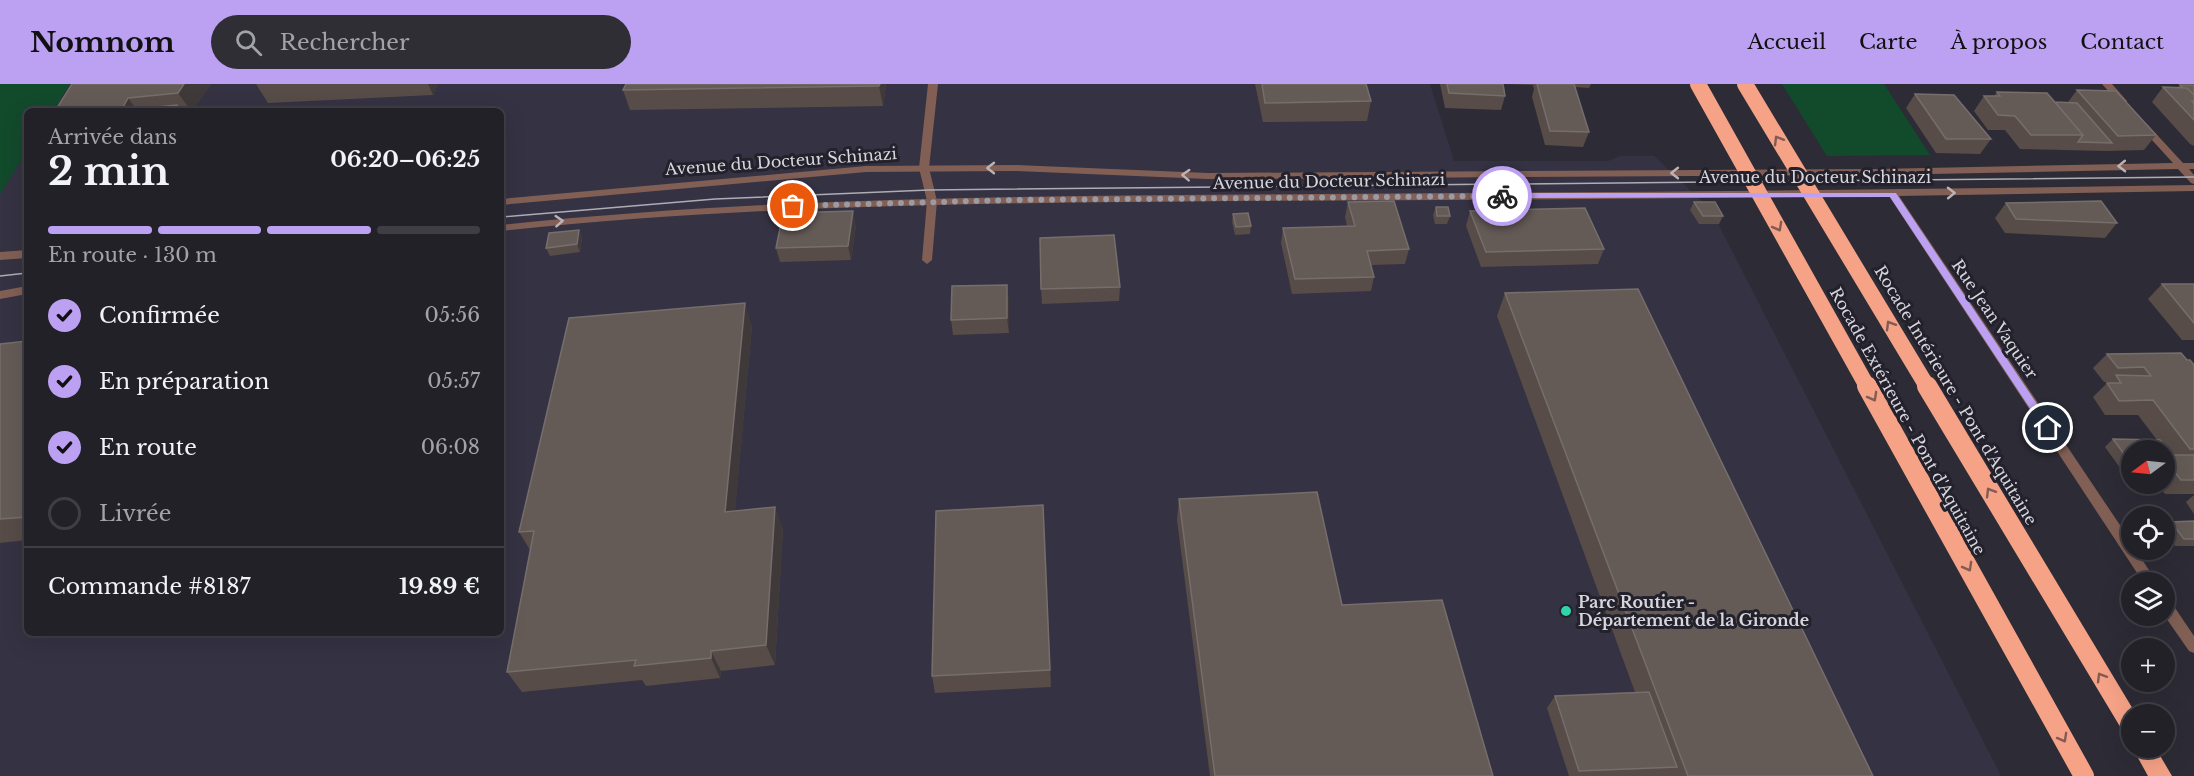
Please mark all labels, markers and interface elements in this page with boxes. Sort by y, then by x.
search box [211,15,631,69]
text: Nomnom [30,25,175,60]
icon: search [232,26,265,59]
text: Rechercher [280,29,409,56]
text: Accueil [1748,29,1826,55]
text: Carte [1859,29,1918,55]
text: À propos [1951,29,2047,55]
text: Contact [2080,29,2164,55]
text: Arrivée dans [48,125,177,149]
one-way arrow [1774,136,1786,146]
street label: Avenue du Docteur Schinazi [663,143,898,179]
text: 06:20–06:25 [330,146,480,173]
text: 2 min [48,147,169,196]
one-way arrow [2117,160,2126,172]
one-way arrow [986,162,995,174]
courier [1472,166,1532,226]
one-way arrow [1670,167,1679,179]
street label: Avenue du Docteur Schinazi [1698,167,1932,187]
one-way arrow [1181,169,1190,182]
street label: Avenue du Docteur Schinazi [1212,169,1446,193]
pin [767,180,818,231]
icon: bike [1486,180,1519,213]
one-way arrow [1947,187,1956,200]
icon: bag [776,189,809,222]
one-way arrow [555,215,564,228]
one-way arrow [1771,221,1782,231]
text: En route · 130 m [48,243,217,267]
street label: Rue Jean Vaquier [1948,256,2042,383]
street label: Rocade Intérieure - Pont d'Aquitaine [1870,262,2042,528]
street label: Rocade Extérieure - Pont d'Aquitaine [1826,284,1990,558]
icon: check [48,299,81,332]
text: Confirmée [99,302,220,329]
text: 05:56 [424,303,480,327]
one-way arrow [1885,321,1897,331]
icon: check [48,365,81,398]
text: En préparation [99,368,269,395]
text: 05:57 [427,369,480,393]
one-way arrow [1866,391,1877,401]
pin [2022,402,2073,453]
icon: home [2031,411,2064,444]
icon: check [48,431,81,464]
text: En route [99,434,197,461]
text: 06:08 [421,435,480,459]
north arrow [2121,440,2175,494]
map controls [2121,440,2175,758]
one-way arrow [1986,488,1997,498]
text: Livrée [99,500,171,527]
button: locate [2121,506,2175,560]
one-way arrow [1960,561,1972,572]
button: layers [2121,572,2175,626]
text: Commande #8187 [48,573,251,600]
text: 19.89 € [399,573,480,600]
place label: Parc Routier - Département de la Gironde [1578,592,1809,630]
marker: Parc Routier - Département de la Gironde [1559,604,1573,618]
button: + [2121,638,2175,692]
one-way arrow [2097,673,2109,683]
button: − [2121,704,2175,758]
one-way arrow [2055,732,2067,742]

